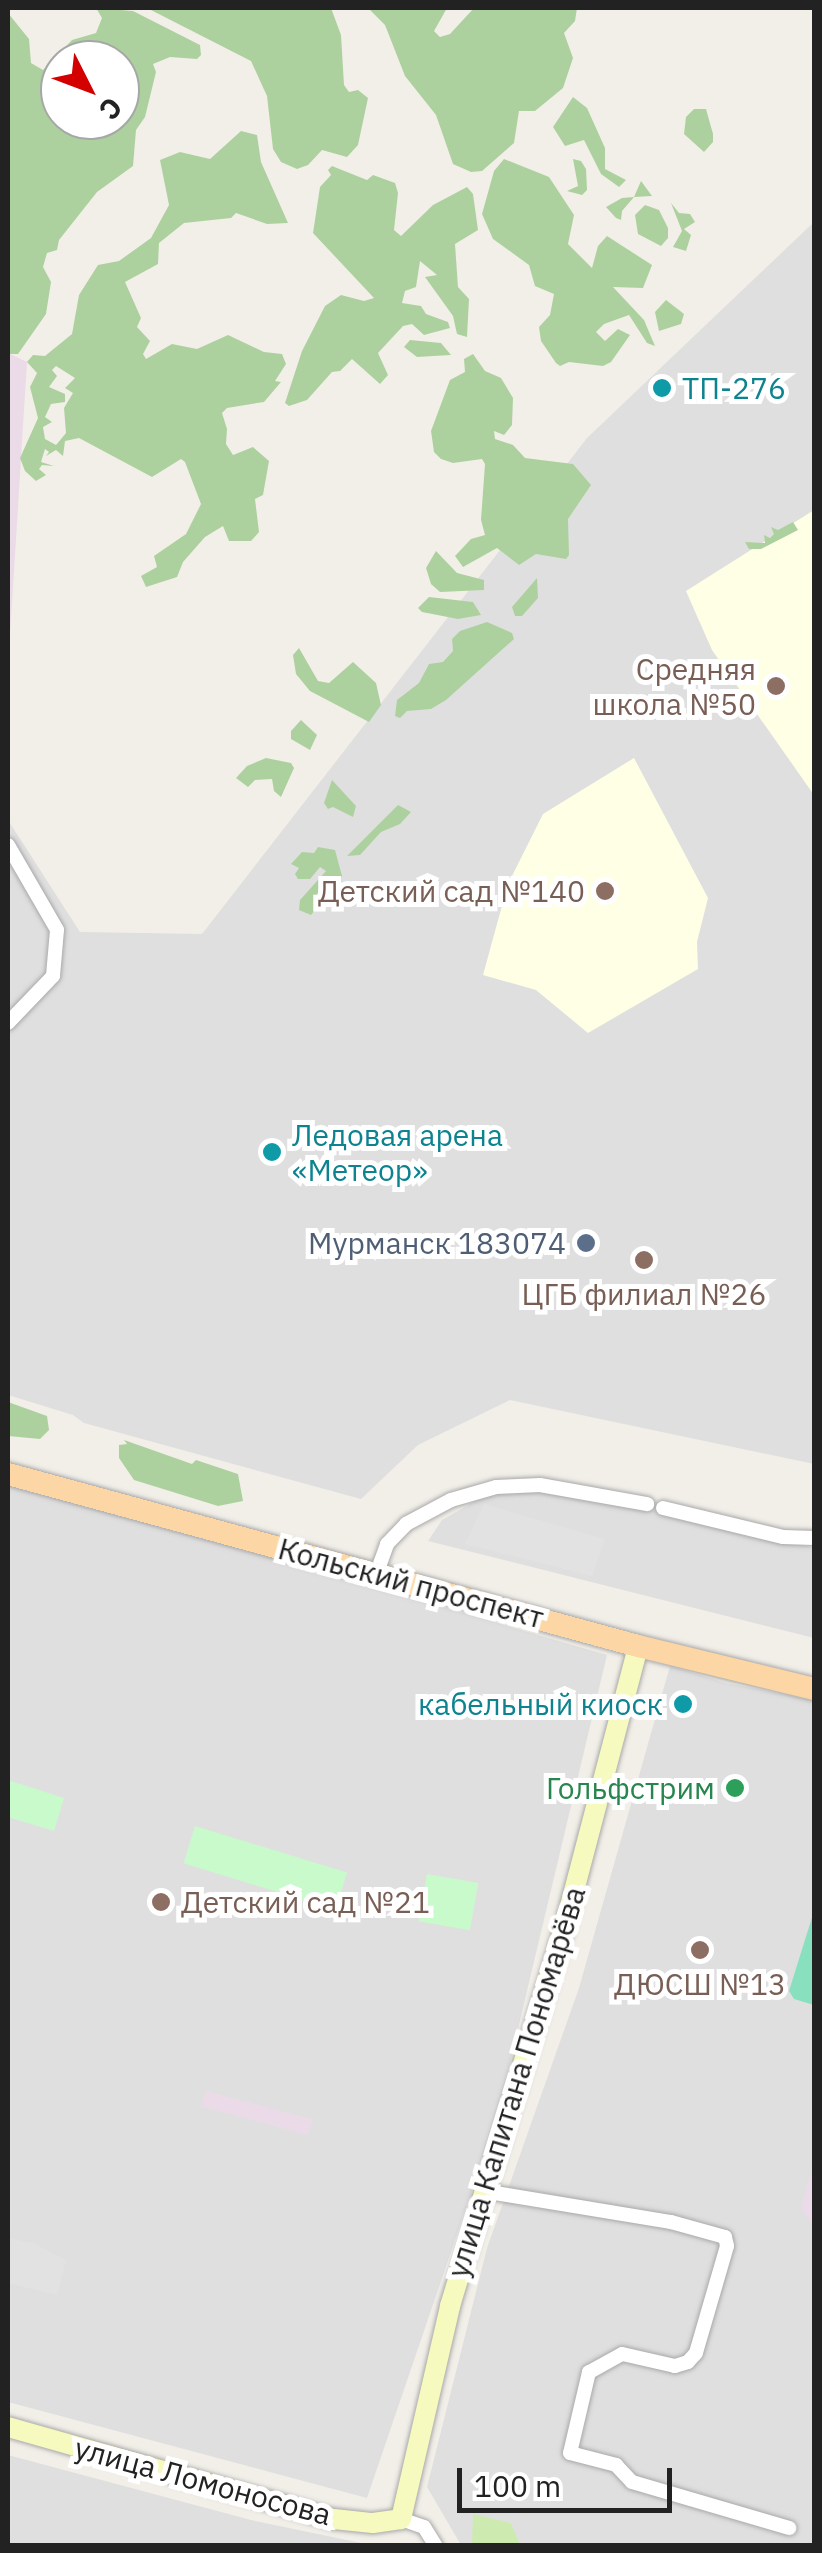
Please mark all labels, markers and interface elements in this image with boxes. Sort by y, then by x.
north arrow [40,40,140,140]
text: С [91,90,131,128]
place label: ТП-276 [682,370,786,406]
marker: ТП-276 [651,377,673,399]
place label: Средняя школа №50 [593,651,756,722]
marker: Средняя школа №50 [765,675,787,697]
place label: Детский сад №140 [318,873,585,909]
marker: Детский сад №140 [594,880,616,902]
place label: Ледовая арена «Метеор» [292,1117,503,1188]
marker: Ледовая арена «Метеор» [261,1141,283,1163]
place label: Мурманск 183074 [308,1225,566,1261]
marker: Мурманск 183074 [575,1232,597,1254]
marker: ЦГБ филиал №26 [633,1249,655,1271]
place label: ЦГБ филиал №26 [522,1276,766,1312]
street label: Кольский проспект [274,1530,548,1636]
place label: кабельный киоск [418,1686,663,1722]
marker: кабельный киоск [672,1693,694,1715]
place label: Гольфстрим [546,1770,715,1806]
marker: Гольфстрим [724,1777,746,1799]
street label: улица Капитана Пономарёва [439,1882,593,2282]
place label: Детский сад №21 [181,1884,430,1920]
marker: Детский сад №21 [150,1891,172,1913]
marker: ДЮСШ №13 [689,1939,711,1961]
place label: ДЮСШ №13 [614,1966,786,2002]
street label: улица Ломоносова [71,2429,335,2533]
scale bar [462,2448,677,2510]
text: 100 m [474,2466,561,2505]

